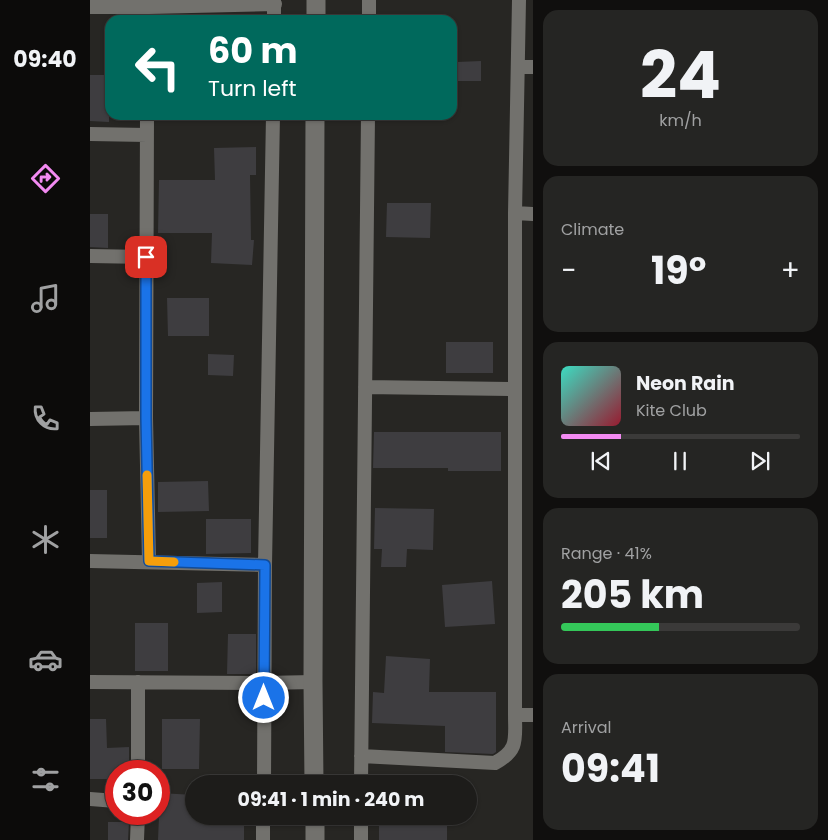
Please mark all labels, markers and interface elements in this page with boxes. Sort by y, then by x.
text: 60 m [208,26,298,75]
text: 24 [640,30,721,121]
icon: left [125,35,190,100]
text: 09:40 [13,44,77,75]
text: Turn left [208,73,296,104]
text: km/h [659,109,702,132]
icon: directions [28,161,63,196]
text: Climate [561,218,624,241]
pin [125,236,167,278]
icon: arrive [132,243,160,271]
text: 19° [651,244,706,297]
text: − [561,251,576,290]
text: + [781,251,800,290]
icon: music [28,281,63,316]
text: Neon Rain [636,370,735,397]
text: Kite Club [636,399,707,422]
icon: phone [28,401,63,436]
icon: previous [587,447,615,475]
icon: pause [666,447,694,475]
icon: next [746,447,774,475]
icon: climate [28,522,63,557]
text: Range · 41% [561,542,652,565]
text: 205 km [561,568,704,621]
icon: car [28,642,63,677]
position arrow [237,671,289,723]
text: Arrival [561,716,611,739]
text: 09:41 [561,742,660,795]
speed limit sign: 30 [105,760,170,825]
icon: filters [28,762,63,797]
text: 09:41 · 1 min · 240 m [238,786,424,813]

